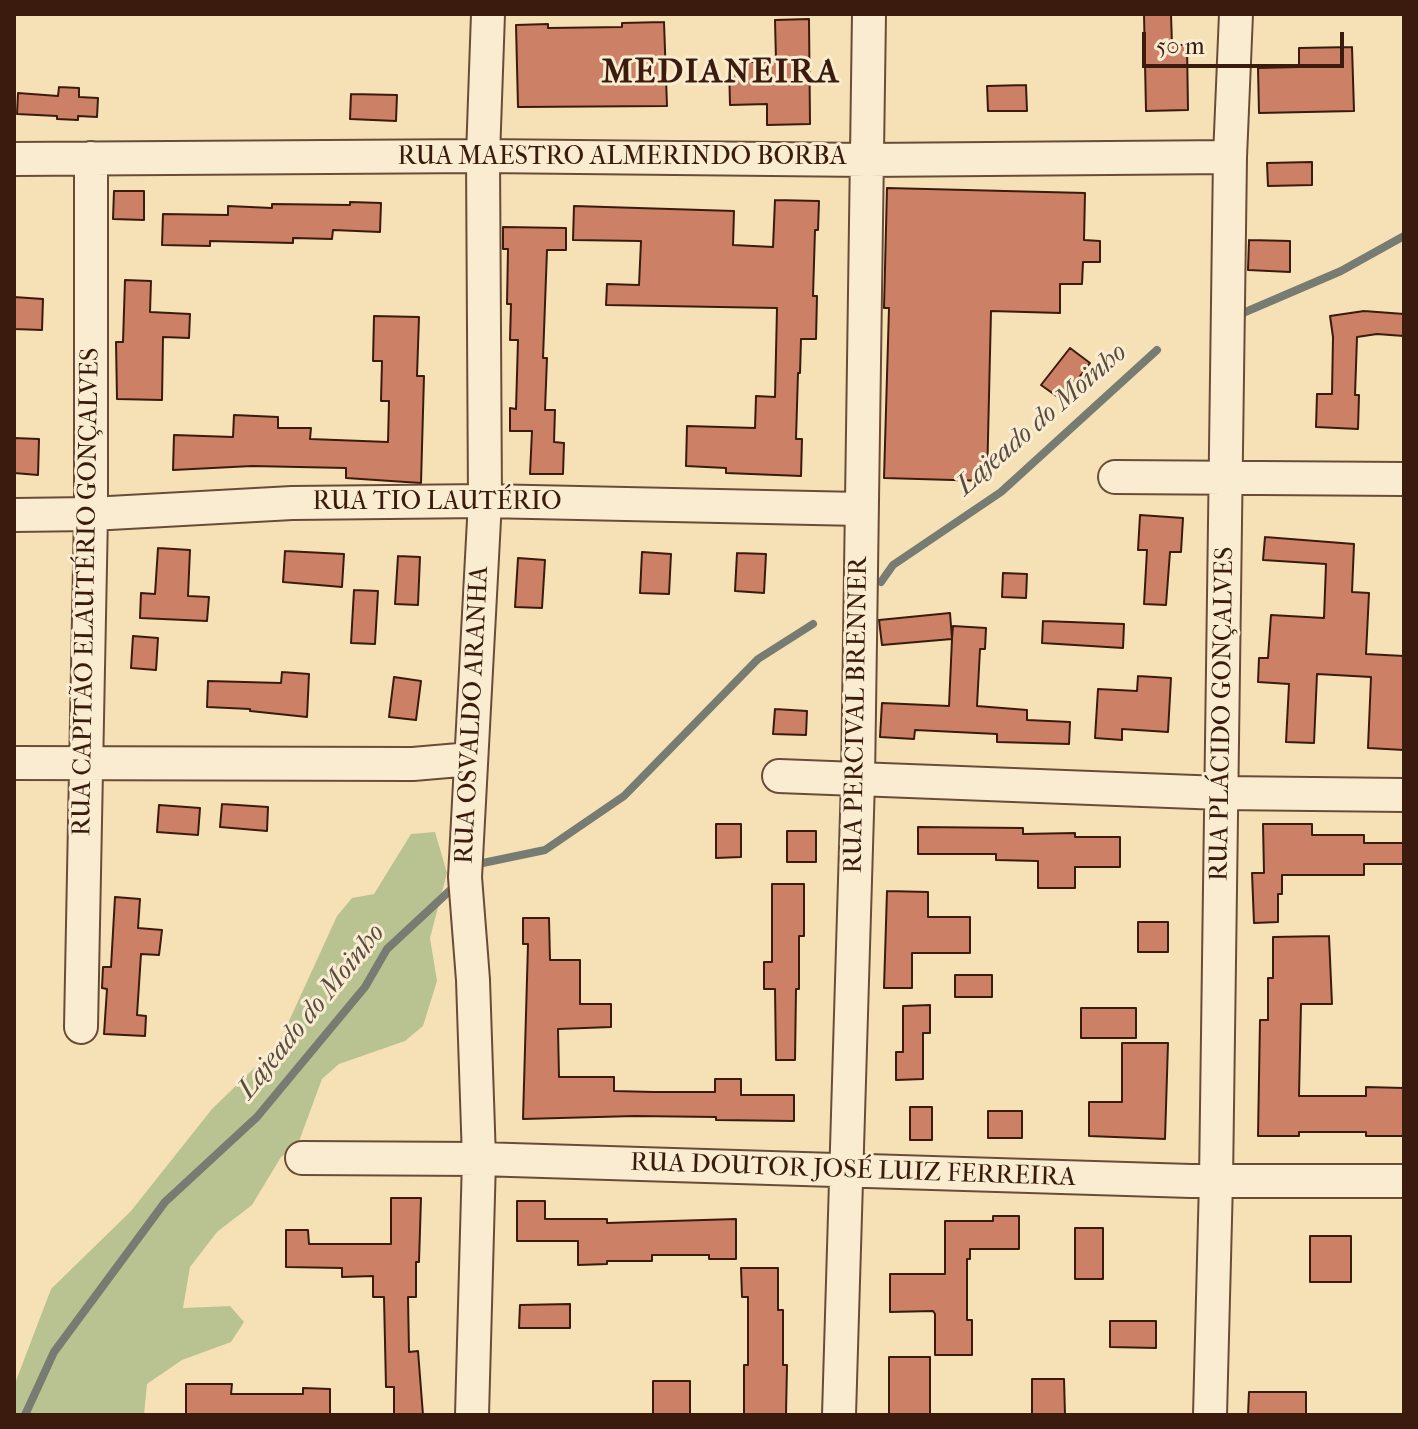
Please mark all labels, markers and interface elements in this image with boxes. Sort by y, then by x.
scale bar [1146,16,1348,66]
text: 50 m [1156,32,1205,60]
district label: MEDIANEIRA [601,54,841,94]
street label: RUA MAESTRO ALMERINDO BORBA [397,142,847,174]
water label: Lajeado do Moinho [950,337,1134,503]
street label: RUA CAPITÃO ELAUTÉRIO GONÇALVES [67,347,107,837]
street label: RUA TIO LAUTÉRIO [312,487,562,519]
street label: RUA PLÁCIDO GONÇALVES [1204,547,1242,881]
street label: RUA PERCIVAL BRENNER [839,556,875,874]
street label: RUA OSVALDO ARANHA [450,565,496,865]
water label: Lajeado do Moinho [231,918,393,1106]
street label: RUA DOUTOR JOSÉ LUIZ FERREIRA [630,1148,1076,1194]

